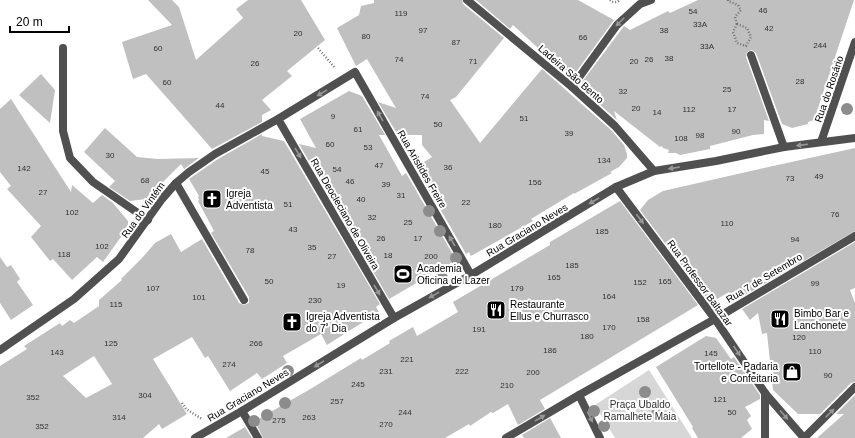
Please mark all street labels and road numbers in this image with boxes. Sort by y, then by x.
street label: Ladeira São Bento [536,43,606,106]
street label: Rua do Rosário [812,54,846,124]
street label: Rua Aristides Freire [395,128,449,210]
street label: Rua Deocleciano de Oliveira [309,156,382,272]
street label: Rua do Vintém [119,180,167,240]
street label: Rua Graciano Neves [484,201,570,259]
street label: Rua Professor Baltazar [665,238,735,329]
street label: Rua 7 de Setembro [724,251,804,305]
street label: Rua Graciano Neves [205,366,291,424]

